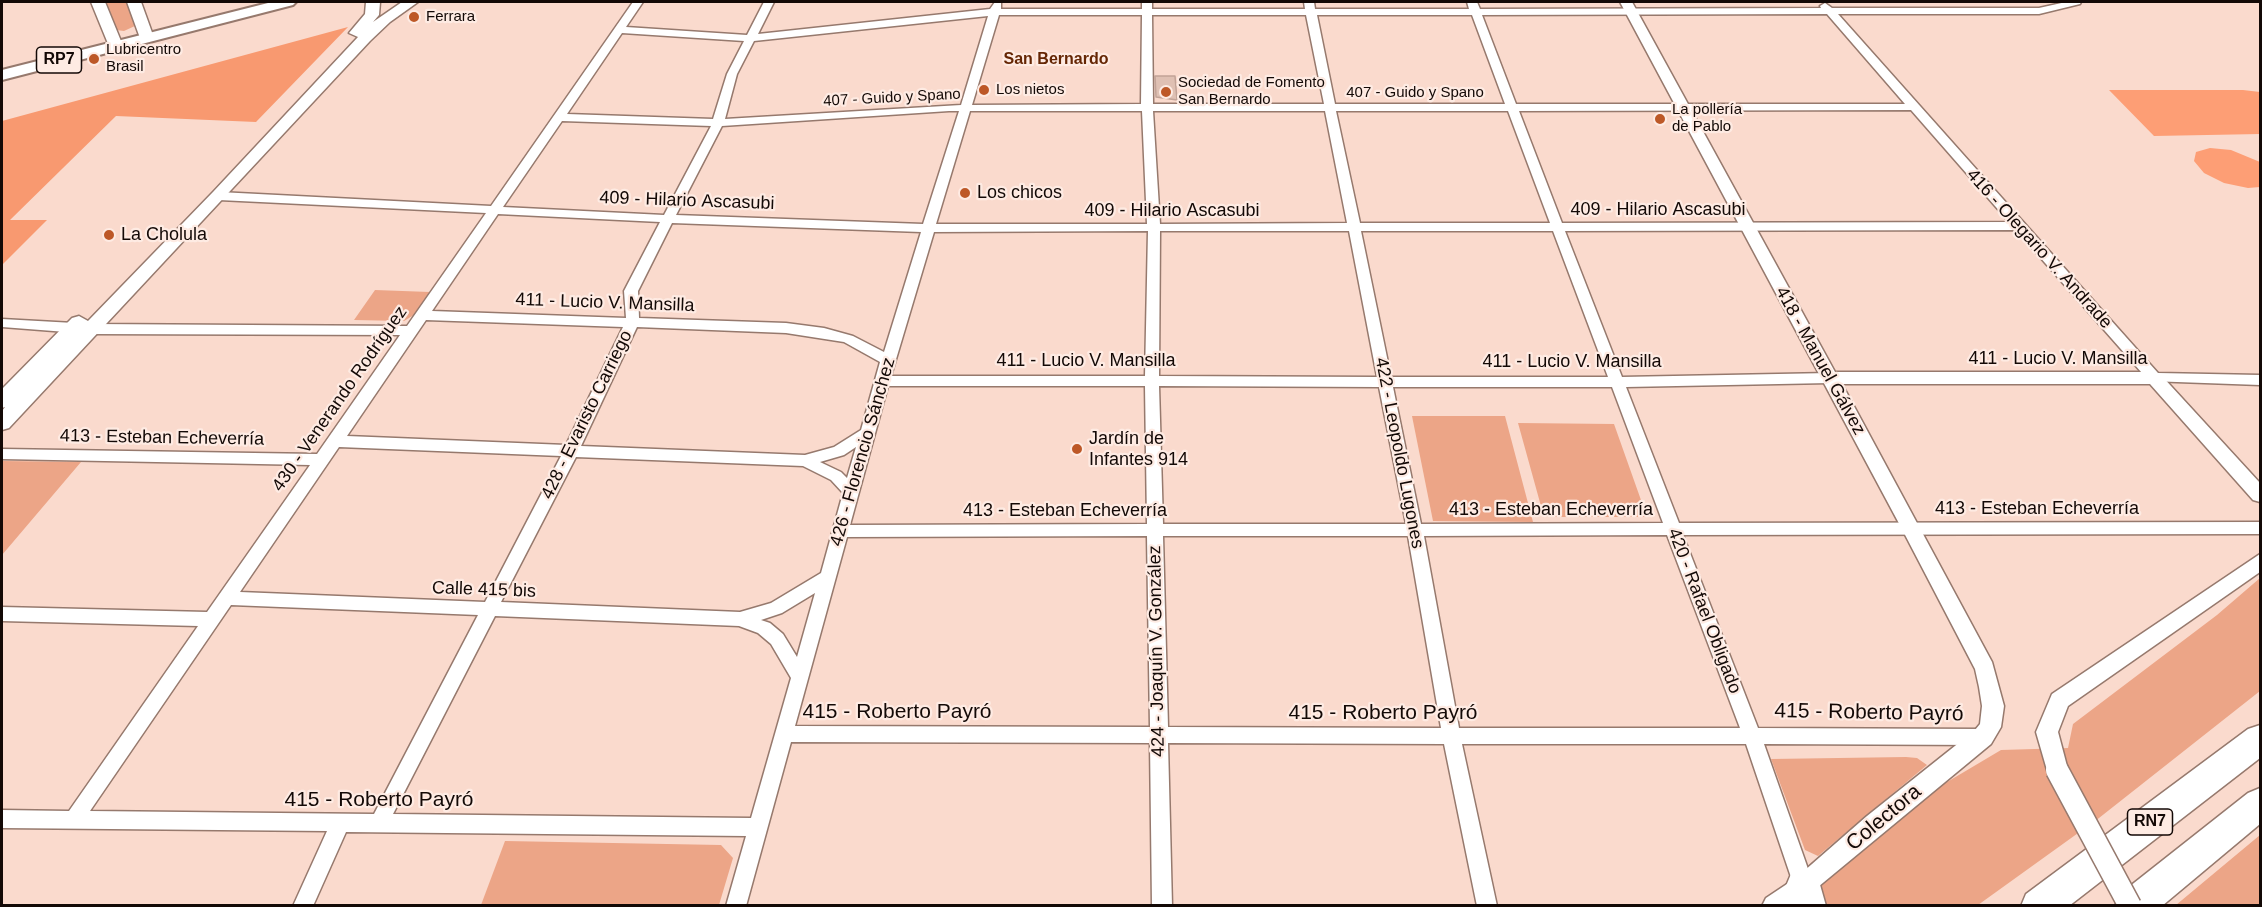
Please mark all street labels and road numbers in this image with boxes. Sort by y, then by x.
road number: RP7 [36,47,82,73]
street label: 407 - Guido y Spano [1346,84,1484,102]
street label: 407 - Guido y Spano [823,85,961,111]
street label: 416 - Olegario V. Andrade [1962,165,2116,333]
street label: 409 - Hilario Ascasubi [599,187,775,215]
street label: 409 - Hilario Ascasubi [1570,199,1746,221]
street label: 409 - Hilario Ascasubi [1084,200,1260,222]
street label: 418 - Manuel Gálvez [1770,283,1870,439]
street label: 411 - Lucio V. Mansilla [515,289,695,317]
street label: 430 - Venerando Rodríguez [268,302,412,496]
street label: 428 - Evaristo Carriego [537,327,637,503]
street label: 411 - Lucio V. Mansilla [1968,348,2148,370]
street label: 411 - Lucio V. Mansilla [996,350,1176,372]
street label: 411 - Lucio V. Mansilla [1482,351,1662,373]
street label: 426 - Florencio Sánchez [826,355,900,549]
street label: 422 - Leopoldo Lugones [1370,356,1428,550]
street label: 413 - Esteban Echeverría [60,425,264,451]
street label: 413 - Esteban Echeverría [1935,498,2139,520]
street label: 413 - Esteban Echeverría [1449,499,1653,521]
street label: 413 - Esteban Echeverría [963,500,1167,522]
street label: 420 - Rafael Obligado [1663,525,1745,697]
street label: 424 - Joaquín V. González [1144,545,1170,757]
street label: Calle 415 bis [432,577,536,603]
street label: 415 - Roberto Payró [802,699,992,725]
street label: 415 - Roberto Payró [1774,699,1964,727]
street label: 415 - Roberto Payró [1288,700,1478,726]
street label: Colectora [1841,779,1927,857]
street label: 415 - Roberto Payró [284,787,474,813]
road number: RN7 [2128,809,2172,835]

